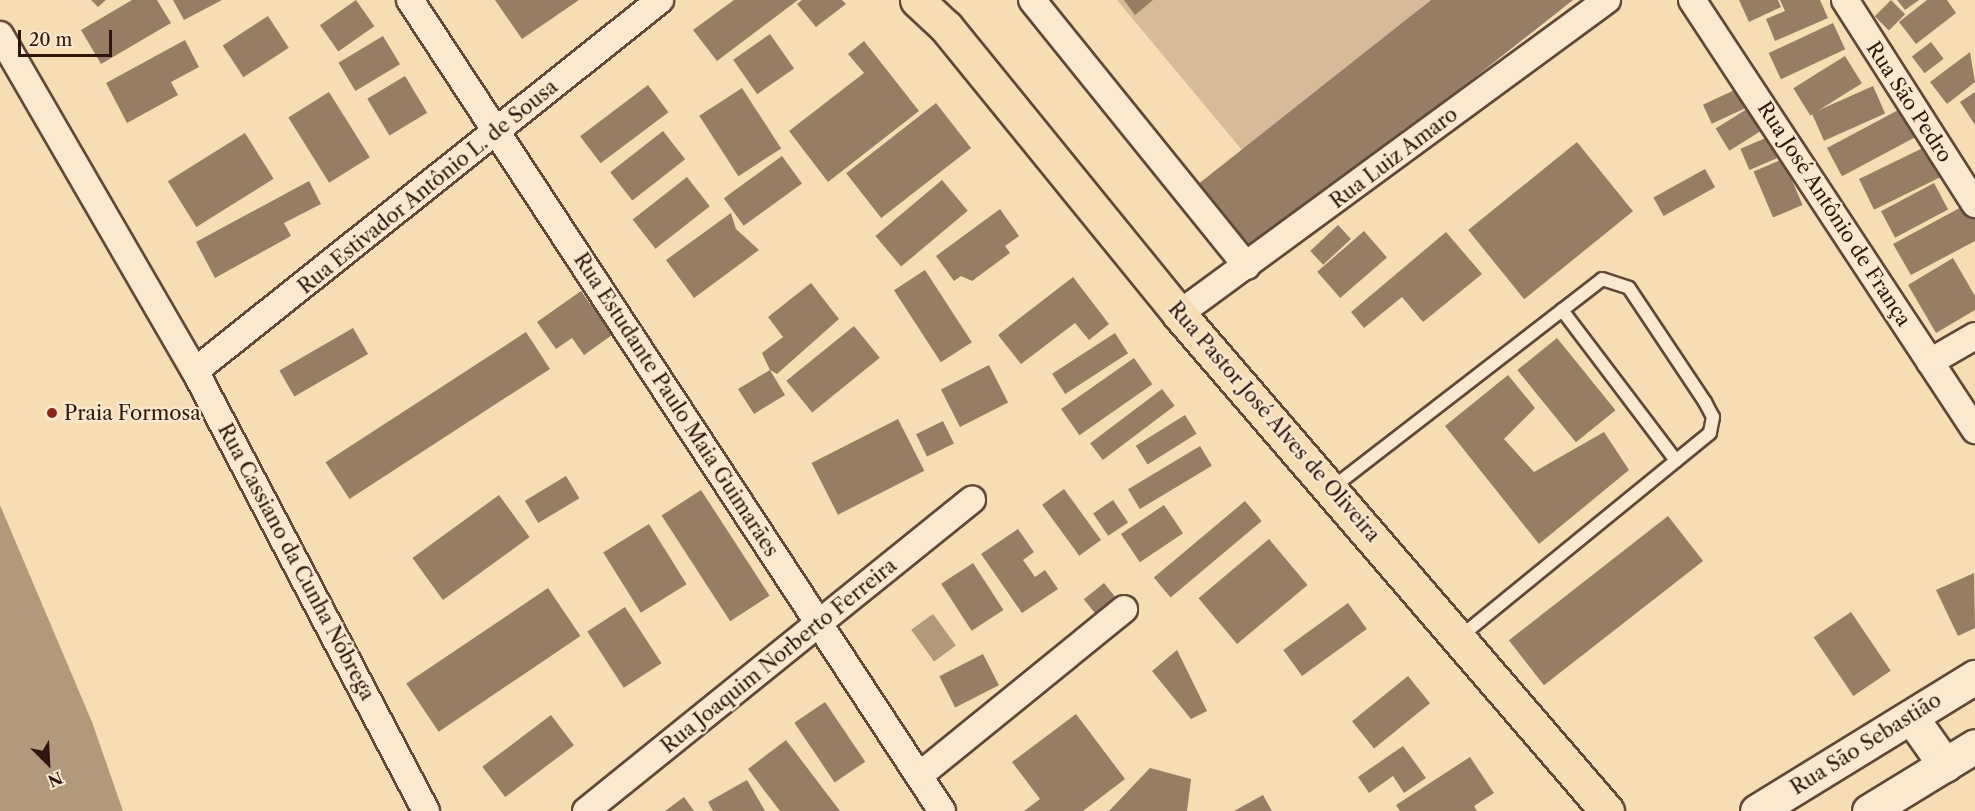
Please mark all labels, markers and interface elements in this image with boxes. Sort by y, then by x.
scale bar [21,18,116,56]
text: 20 m [29,29,72,51]
street label: Rua São Pedro [1861,37,1957,167]
street label: Rua Estivador Antônio L. de Sousa [293,74,563,300]
street label: Rua José Antônio de França [1752,97,1916,331]
street label: Rua Luiz Amaro [1325,102,1463,214]
street label: Rua Estudante Paulo Maia Guimarães [569,248,783,562]
street label: Rua Pastor José Alves de Oliveira [1163,296,1385,548]
place label: Praia Formosa [64,401,201,425]
marker: Praia Formosa [45,406,59,420]
street label: Rua Cassiano da Cunha Nóbrega [213,419,379,705]
street label: Rua Joaquim Norberto Ferreira [656,554,902,758]
street label: Rua São Sebastião [1786,688,1946,800]
north arrow [18,733,78,793]
text: N [45,767,66,791]

